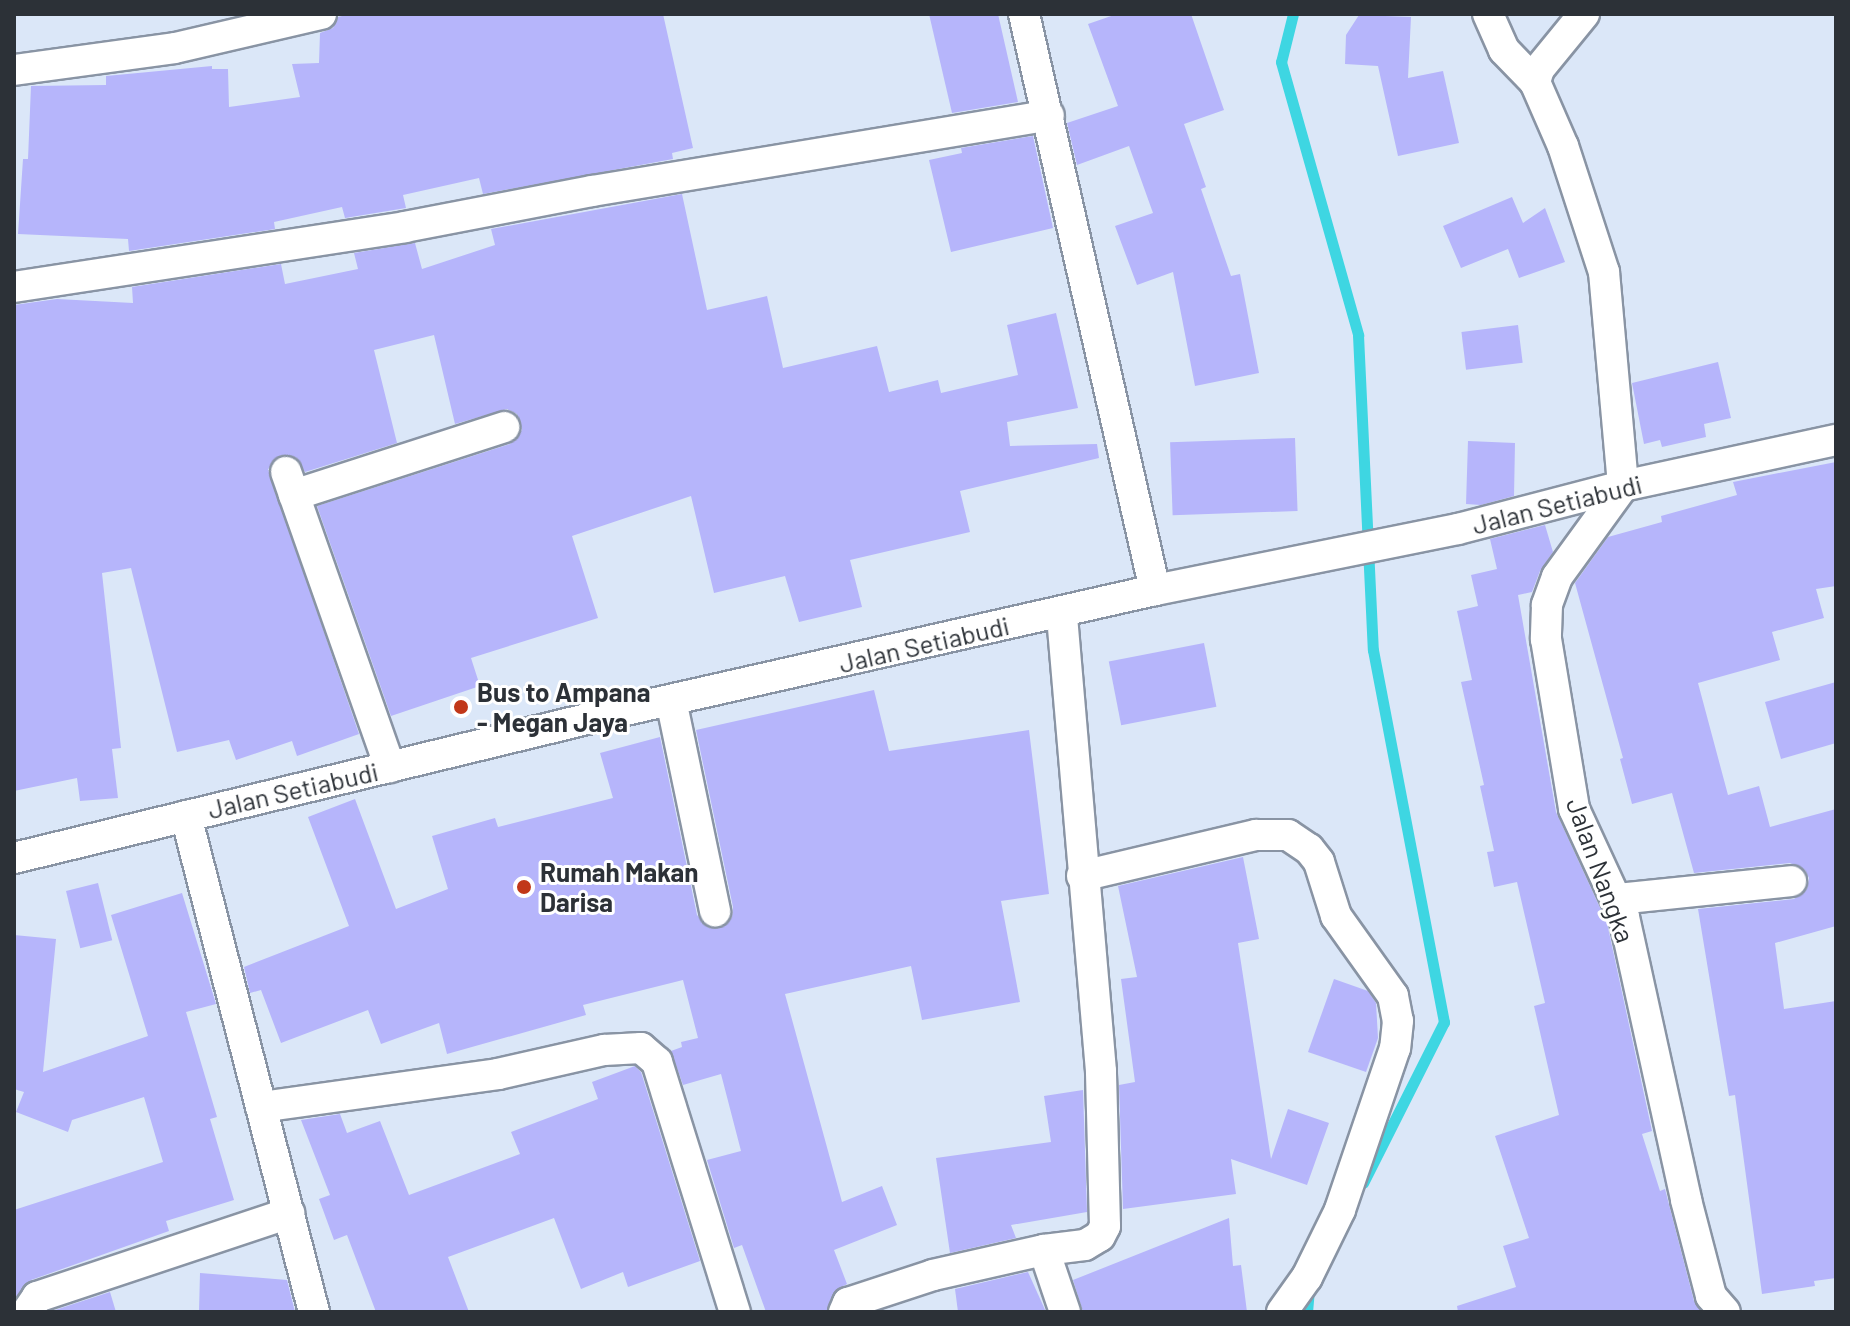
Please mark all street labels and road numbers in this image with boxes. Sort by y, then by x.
street label: Jalan Setiabudi [1469,468,1645,540]
street label: Jalan Setiabudi [836,609,1012,679]
street label: Jalan Setiabudi [205,755,381,825]
street label: Jalan Nangka [1560,793,1642,947]

